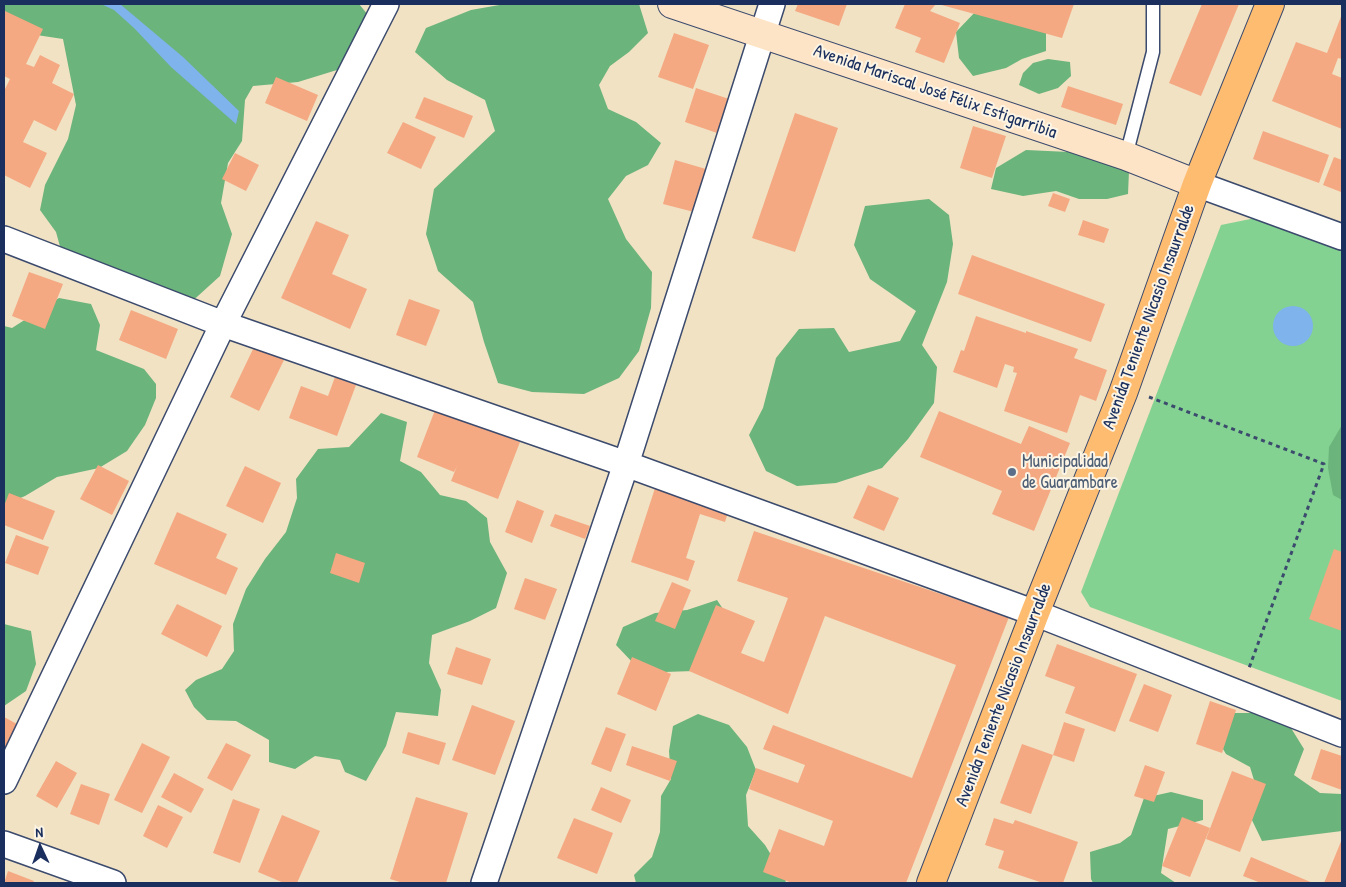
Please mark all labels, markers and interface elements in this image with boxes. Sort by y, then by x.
street label: Avenida Mariscal José Félix Estigarribia [811,40,1059,144]
street label: Avenida Teniente Nicasio Insaurralde [1098,202,1200,432]
place label: Municipalidad de Guarambare [1022,451,1118,494]
marker: Municipalidad de Guarambare [1006,466,1018,478]
street label: Avenida Teniente Nicasio Insaurralde [951,580,1057,810]
north arrow [15,822,65,872]
text: N [35,822,43,841]

